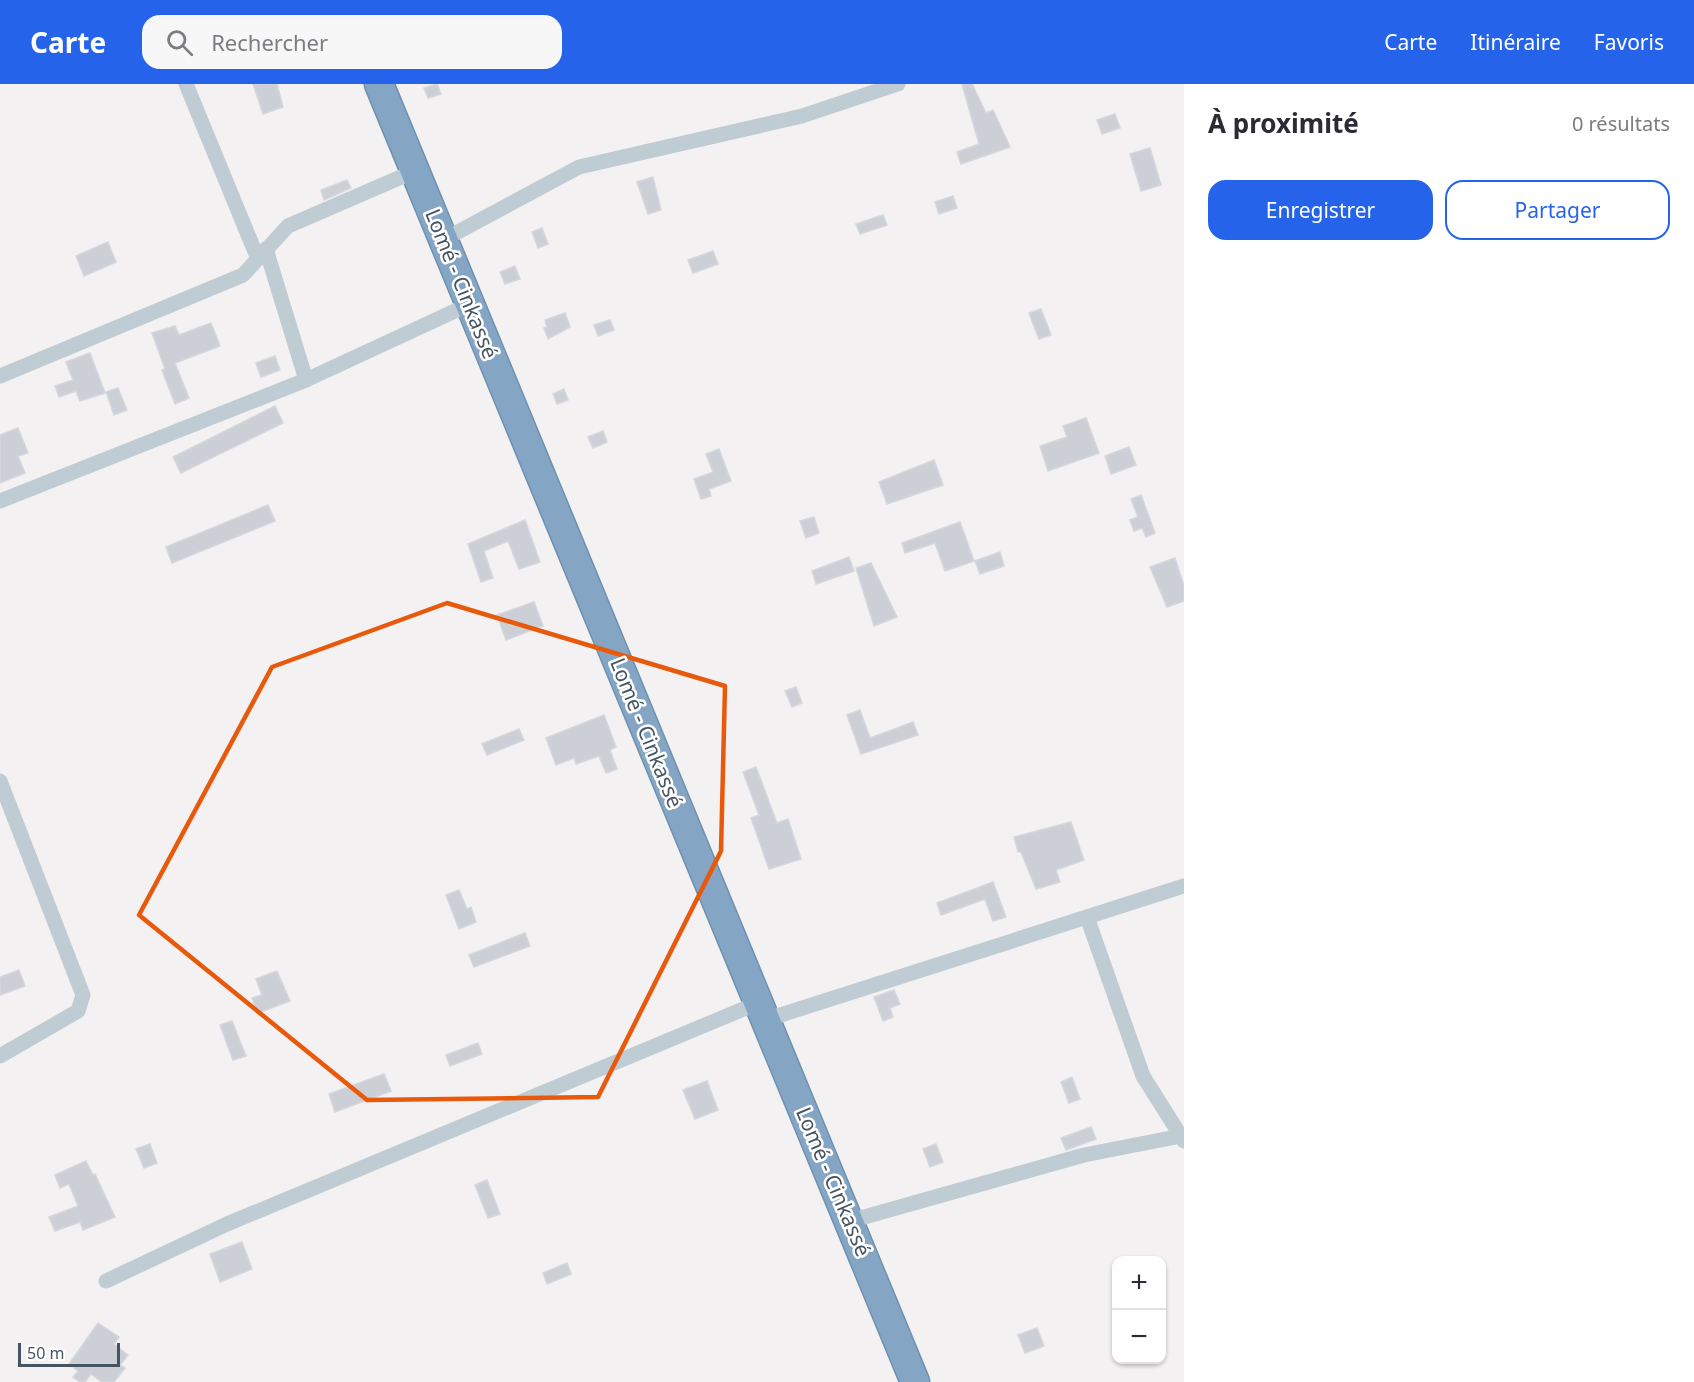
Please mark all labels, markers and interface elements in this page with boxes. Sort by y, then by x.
search box [142,15,562,69]
text: Carte [30,23,106,61]
icon: search [163,26,196,59]
text: Rechercher [211,27,328,57]
text: Carte [1384,28,1437,56]
text: Itinéraire [1470,28,1561,56]
text: Favoris [1594,28,1664,56]
text: À proximité [1208,105,1359,141]
text: 0 résultats [1572,110,1670,137]
button: Enregistrer [1208,180,1433,240]
button: Partager [1445,180,1670,240]
street label: Lomé - Cinkassé [419,204,505,363]
street label: Lomé - Cinkassé [604,653,690,812]
street label: Lomé - Cinkassé [790,1103,878,1260]
map controls [1112,1256,1166,1364]
button: + [1112,1256,1166,1310]
button: − [1112,1310,1166,1364]
scale bar [18,1340,120,1368]
text: 50 m [27,1342,64,1364]

